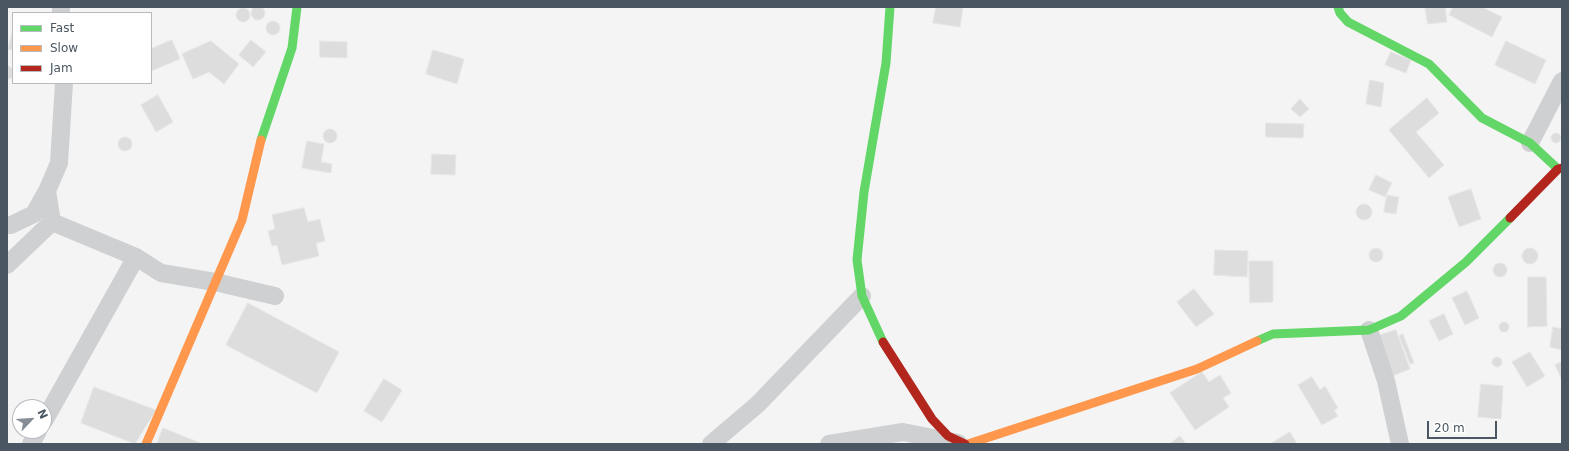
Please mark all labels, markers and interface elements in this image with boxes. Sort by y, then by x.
legend [12,12,152,84]
text: Fast [50,21,74,35]
text: Slow [50,41,78,55]
text: Jam [50,61,73,75]
north arrow [12,399,52,439]
text: N [35,407,50,421]
scale bar [1429,413,1499,439]
text: 20 m [1434,421,1465,435]

